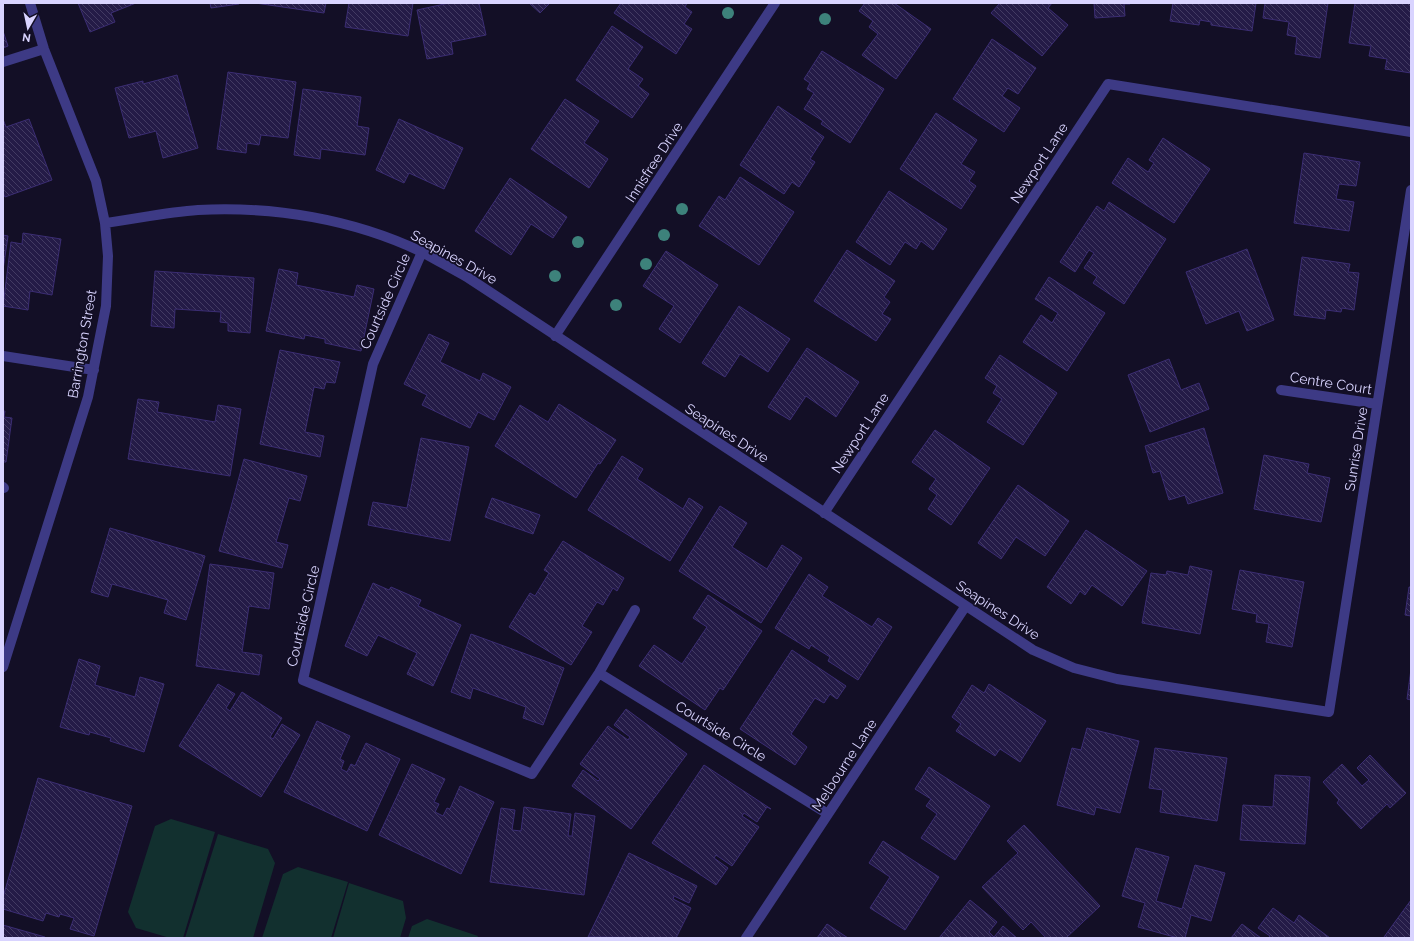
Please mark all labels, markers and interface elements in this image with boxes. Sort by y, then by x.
north arrow [8,8,48,48]
text: N [21,30,32,44]
street label: Innisfree Drive [622,119,686,205]
street label: Newport Lane [1007,120,1071,206]
street label: Seapines Drive [408,227,500,287]
street label: Courtside Circle [357,251,413,351]
street label: Barrington Street [65,288,99,400]
street label: Centre Court [1289,369,1374,397]
street label: Newport Lane [828,390,892,476]
street label: Seapines Drive [682,400,772,466]
street label: Sunrise Drive [1341,406,1371,492]
street label: Courtside Circle [284,564,322,668]
street label: Seapines Drive [953,577,1043,643]
street label: Courtside Circle [673,698,769,764]
street label: Melbourne Lane [808,716,880,814]

